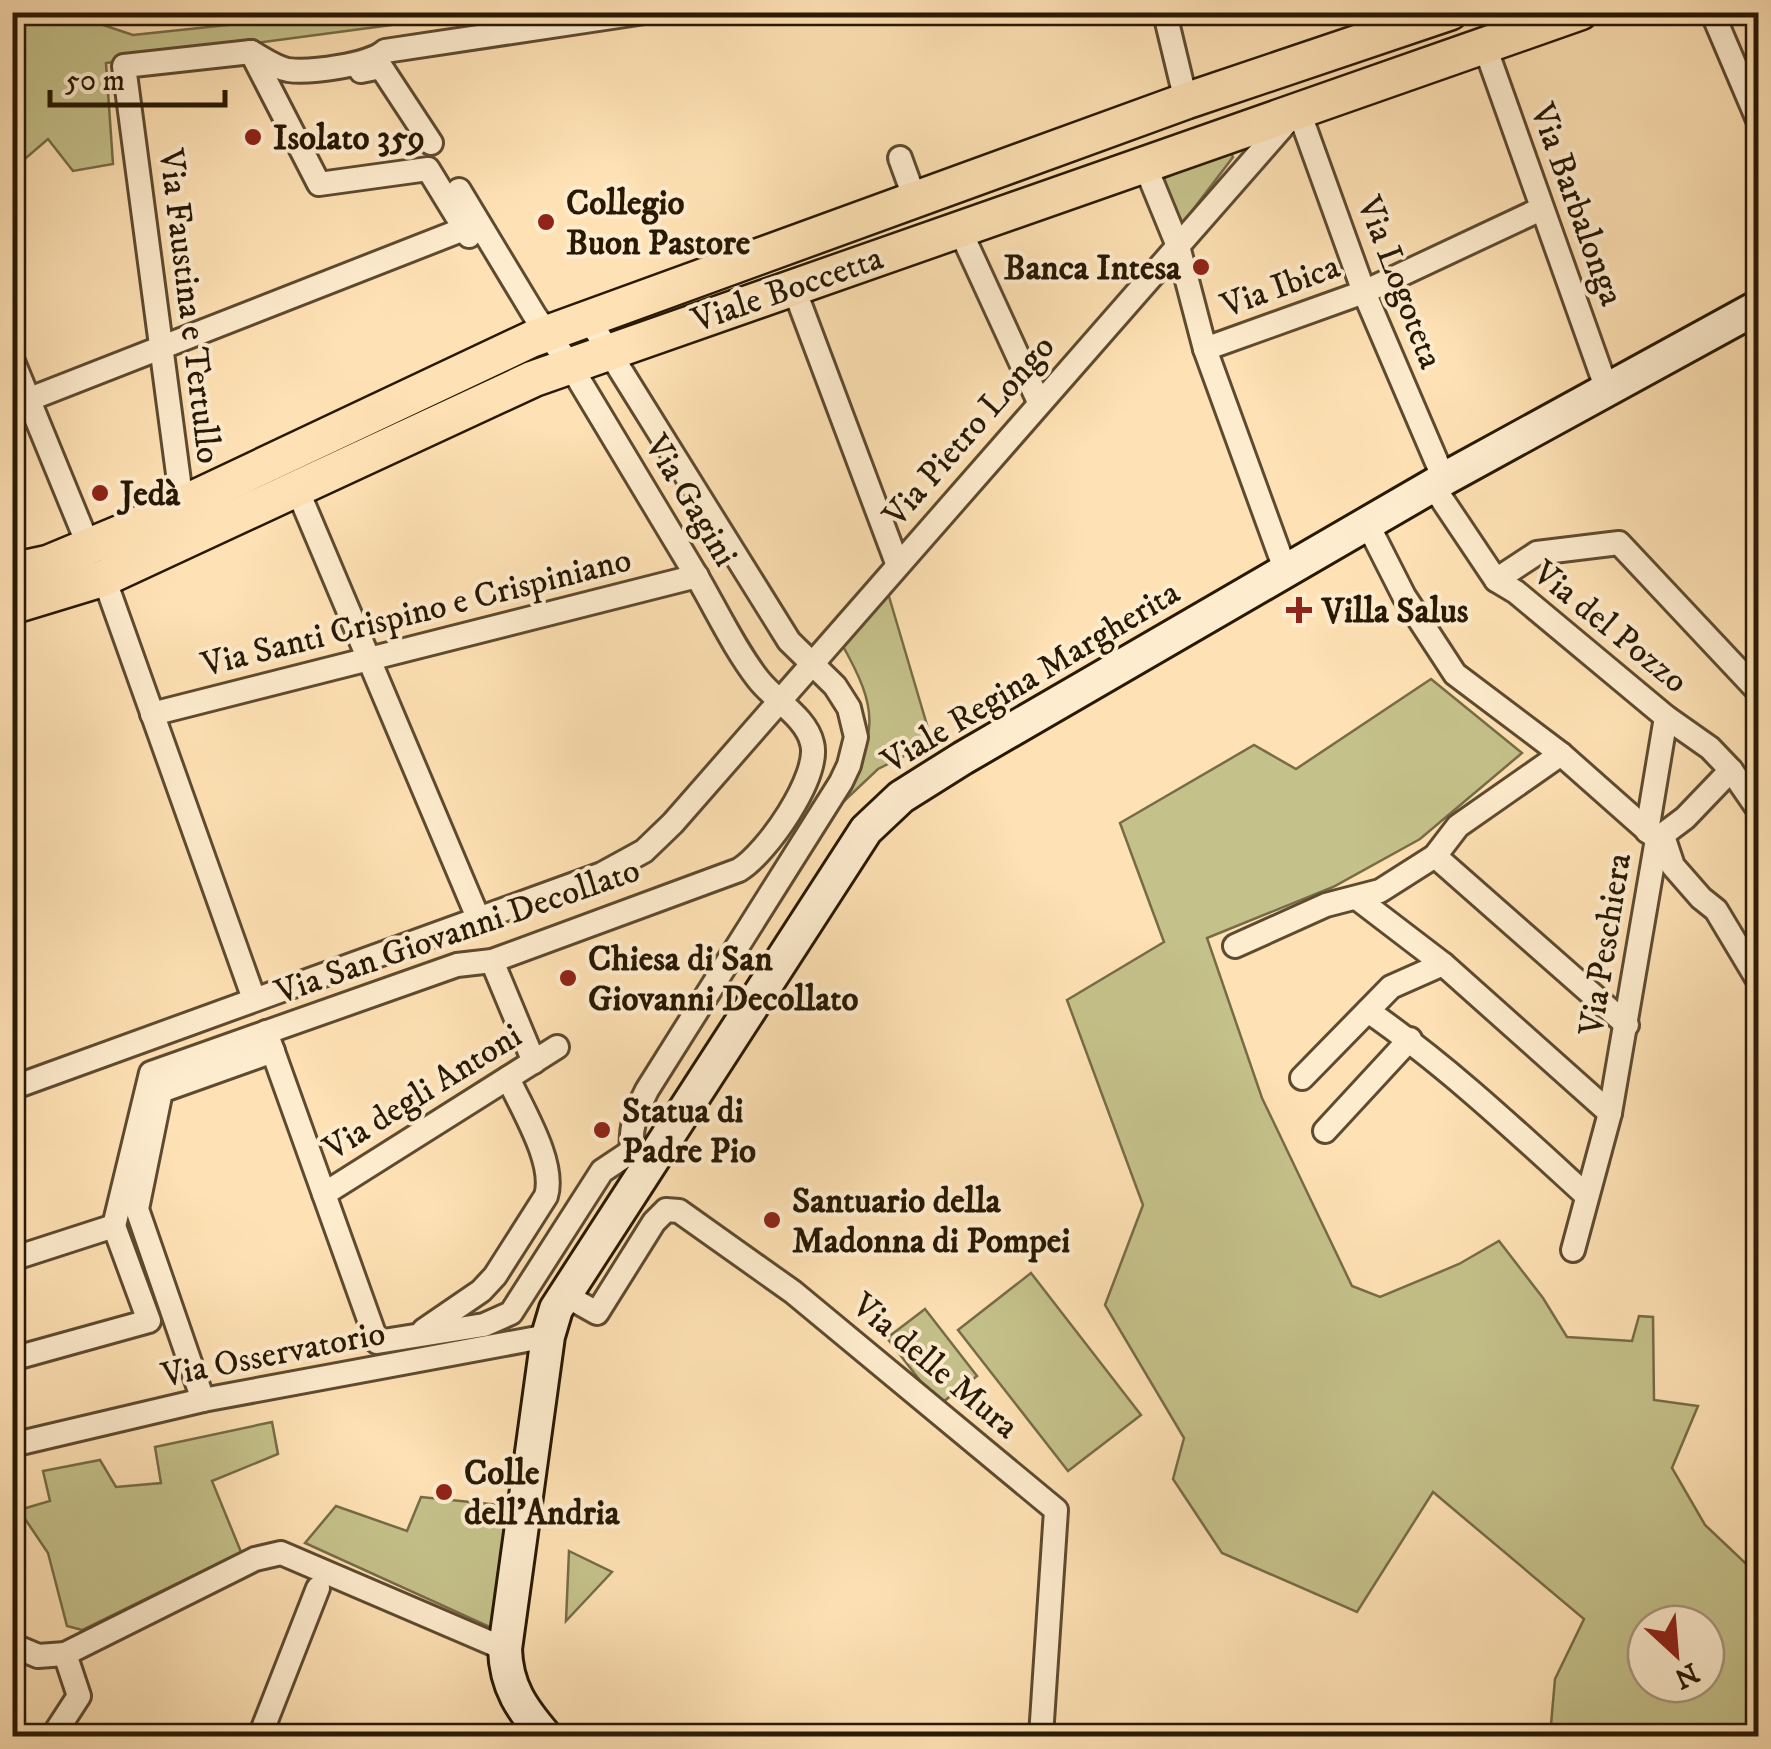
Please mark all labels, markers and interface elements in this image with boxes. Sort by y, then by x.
scale bar [50,45,225,107]
text: 50 m [65,63,125,100]
street label: Via Barbalonga [1519,97,1633,312]
place label: Isolato 359 [273,117,425,161]
marker: Isolato 359 [242,126,264,148]
street label: Via Faustina e Tertullo [148,145,230,466]
place label: Collegio Buon Pastore [566,182,751,266]
street label: Via Logoteta [1346,189,1452,375]
marker: Collegio Buon Pastore [535,211,557,233]
street label: Viale Boccetta [685,237,889,343]
street label: Via Ibica [1214,245,1346,329]
place label: Banca Intesa [1004,247,1182,291]
marker: Banca Intesa [1190,256,1212,278]
street label: Via Pietro Longo [873,326,1065,537]
street label: Via Gagini [633,426,747,575]
place label: Jedà [116,473,181,517]
marker: Jedà [89,482,111,504]
street label: Via Santi Crispino e Crispiniano [196,538,636,688]
street label: Via del Pozzo [1522,551,1696,704]
street label: Viale Regina Margherita [873,571,1188,785]
place label: Villa Salus [1320,590,1469,634]
marker: Villa Salus [1286,597,1312,623]
street label: Via San Giovanni Decollato [269,849,646,1015]
street label: Via Peschiera [1570,850,1642,1040]
place label: Chiesa di San Giovanni Decollato [588,938,859,1022]
marker: Chiesa di San Giovanni Decollato [557,967,579,989]
street label: Via degli Antoni [315,1014,530,1172]
place label: Statua di Padre Pio [622,1090,756,1174]
marker: Statua di Padre Pio [591,1119,613,1141]
place label: Santuario della Madonna di Pompei [792,1180,1070,1264]
marker: Santuario della Madonna di Pompei [761,1209,783,1231]
street label: Via delle Mura [842,1283,1027,1449]
street label: Via Osservatorio [157,1312,389,1398]
place label: Colle dell'Andria [464,1452,621,1536]
marker: Colle dell'Andria [433,1481,455,1503]
north arrow [1626,1604,1726,1704]
text: N [1668,1654,1704,1696]

